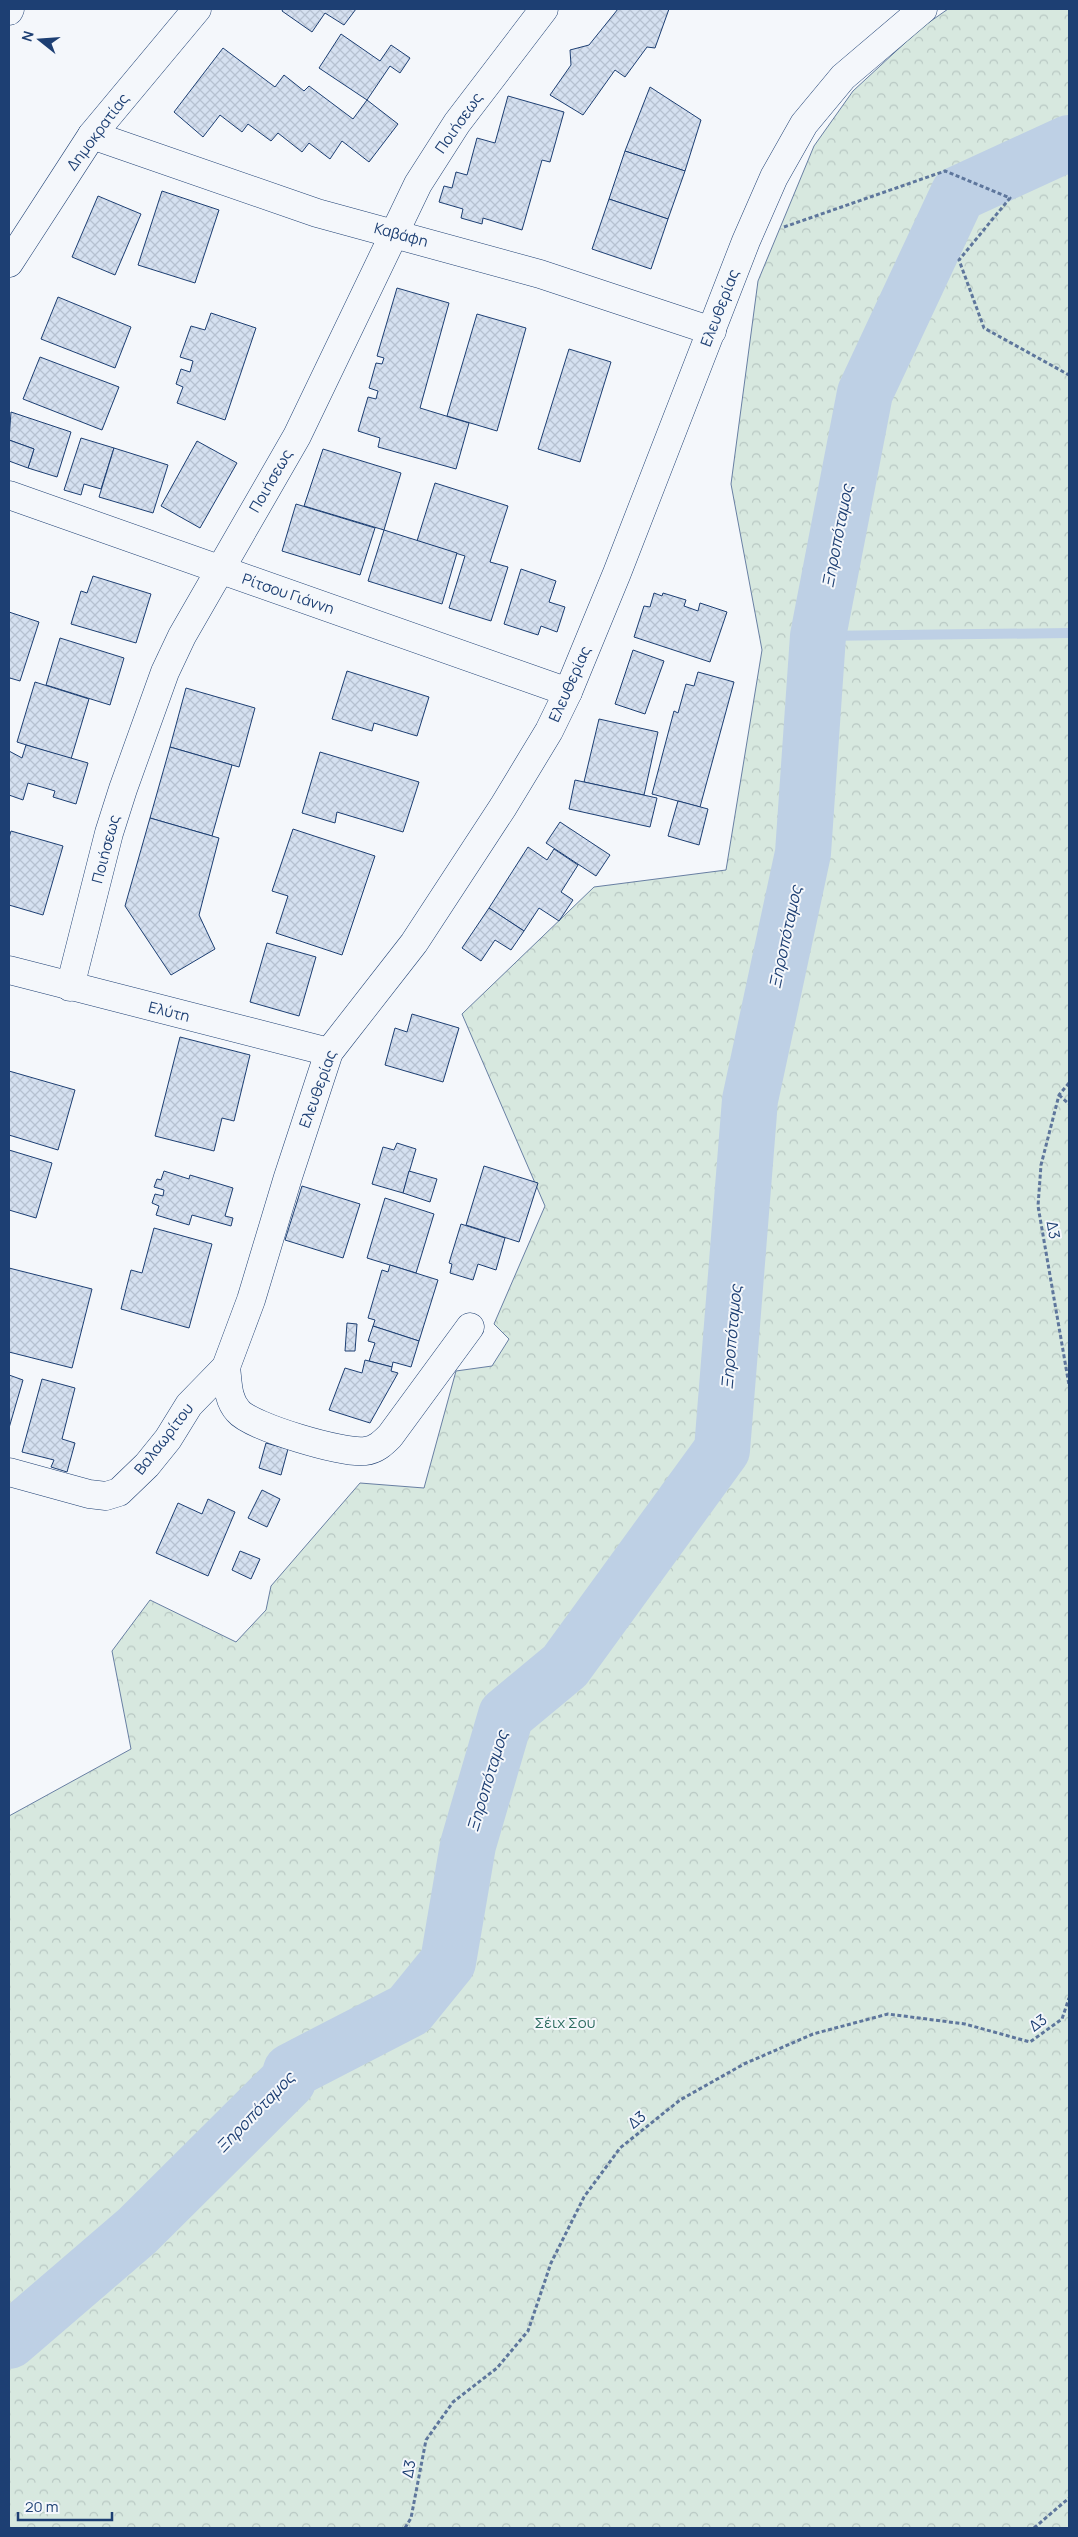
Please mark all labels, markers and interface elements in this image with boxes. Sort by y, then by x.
north arrow [15,15,65,65]
text: N [17,28,38,44]
street label: Ποιήσεως [430,88,487,157]
street label: Δημοκρατίας [62,89,134,175]
street label: Καβάφη [372,217,430,252]
street label: Ελευθερίας [695,266,744,350]
street label: Ποιήσεως [244,445,297,516]
water label: Ξηροπόταμος [816,481,858,589]
street label: Ρίτσου Γιάννη [239,568,337,619]
street label: Ελευθερίας [543,642,596,725]
street label: Ποιήσεως [86,812,125,885]
water label: Ξηροπόταμος [763,882,807,990]
street label: Ελύτη [146,996,192,1027]
street label: Ελευθερίας [294,1047,341,1131]
street label: Δ3 [1042,1219,1065,1241]
water label: Ξηροπόταμος [715,1283,747,1390]
street label: Βαλαωρίτου [129,1399,198,1479]
water label: Ξηροπόταμος [461,1727,513,1834]
street label: Δ3 [1024,2009,1051,2036]
park label: Σέιχ Σου [535,2012,595,2033]
water label: Ξηροπόταμος [211,2066,300,2157]
street label: Δ3 [623,2106,650,2133]
street label: Δ3 [397,2458,421,2480]
scale bar [18,2490,111,2522]
text: 20 m [25,2496,58,2517]

